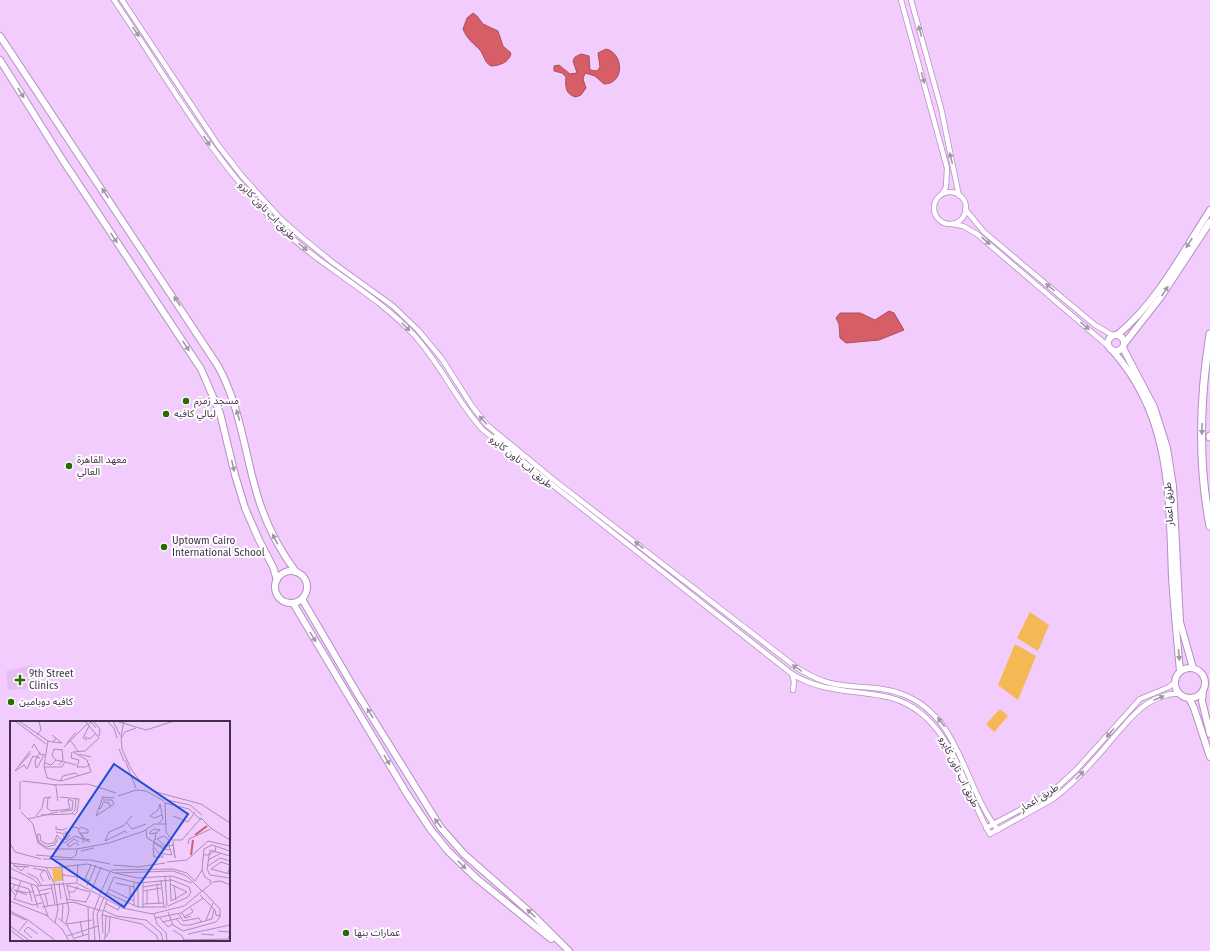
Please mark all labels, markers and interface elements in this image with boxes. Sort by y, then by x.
one-way arrow [917,25,923,37]
one-way arrow [132,27,140,38]
one-way arrow [920,72,926,84]
one-way arrow [17,88,25,98]
one-way arrow [204,135,211,147]
one-way arrow [948,151,954,163]
street label: طريق اب تاون كايرو [236,179,298,243]
one-way arrow [101,188,109,198]
one-way arrow [111,232,118,243]
one-way arrow [981,237,991,246]
one-way arrow [1185,238,1193,248]
one-way arrow [298,243,309,252]
one-way arrow [1045,283,1055,292]
one-way arrow [1161,285,1168,296]
one-way arrow [173,296,180,307]
one-way arrow [1080,321,1090,330]
one-way arrow [401,322,411,332]
one-way arrow [182,341,190,351]
place label: مسجد زمزم [194,395,239,409]
marker: مسجد زمزم [181,396,191,406]
place label: ليالي كافيه [174,408,216,421]
marker: ليالي كافيه [161,409,171,419]
one-way arrow [235,409,241,421]
one-way arrow [478,415,488,425]
one-way arrow [1199,423,1205,436]
street label: طريق اب تاون كايرو [487,433,555,491]
place label: معهد القاهرة العالي [77,454,127,479]
one-way arrow [230,460,236,472]
marker: معهد القاهرة العالي [64,461,74,471]
street label: طريق اعمار [1162,482,1176,527]
one-way arrow [272,534,278,545]
place label: Uptowm Cairo International School [172,535,265,559]
one-way arrow [633,541,644,550]
marker: Uptowm Cairo International School [159,542,169,552]
one-way arrow [309,631,316,643]
one-way arrow [1175,649,1182,661]
one-way arrow [792,664,802,672]
place label: 9th Street Clinics [29,668,74,692]
marker: 9th Street Clinics [14,674,26,686]
one-way arrow [1153,695,1165,701]
place label: كافيه دوبامين [19,696,74,708]
marker: كافيه دوبامين [6,697,16,707]
one-way arrow [366,707,373,719]
one-way arrow [936,717,945,727]
inset map [10,721,230,941]
one-way arrow [1105,728,1114,738]
street label: طريق اب تاون كايرو [937,735,981,810]
one-way arrow [383,754,390,766]
one-way arrow [1076,770,1085,780]
street label: طريق اعمار [1016,781,1061,815]
one-way arrow [434,818,442,829]
one-way arrow [457,861,467,870]
one-way arrow [526,909,537,918]
place label: عمارات بنها [354,927,400,939]
marker: عمارات بنها [341,928,351,938]

